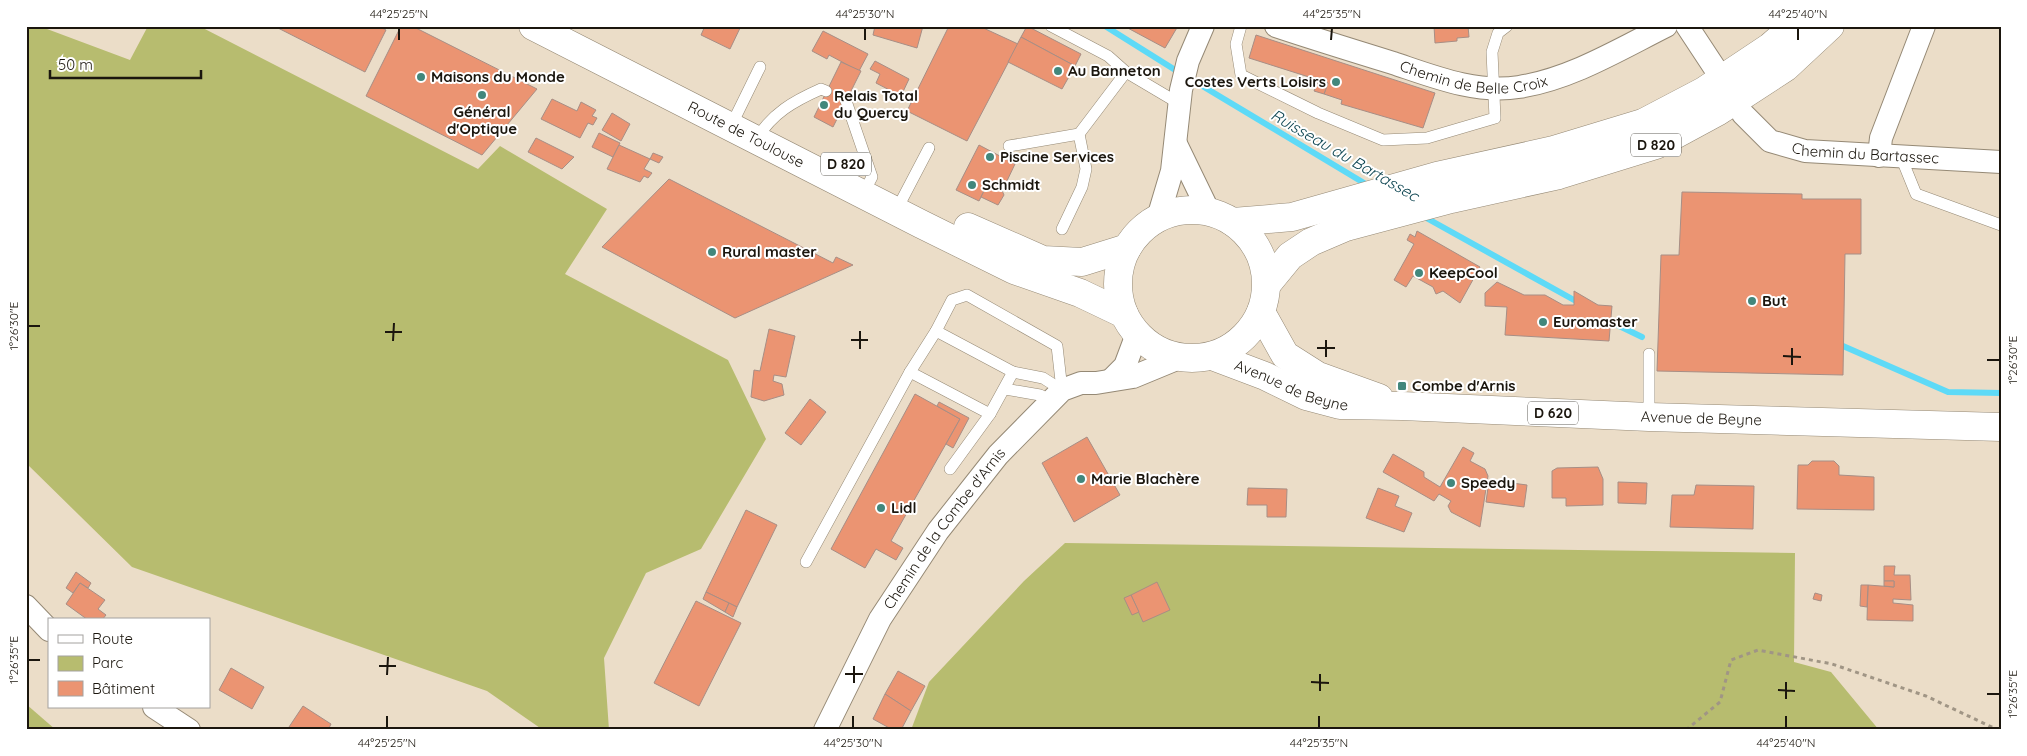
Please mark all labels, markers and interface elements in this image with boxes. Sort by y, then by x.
text: 44°25'25"N [370,6,428,21]
text: 44°25'30"N [836,6,894,21]
text: 44°25'35"N [1303,6,1361,21]
text: 44°25'40"N [1769,6,1827,21]
scale bar [50,48,201,80]
text: 50 m [58,55,93,74]
street label: Chemin de Belle Croix [1397,56,1550,98]
place label: Au Banneton [1068,61,1161,80]
marker: Au Banneton [1052,65,1064,77]
place label: Maisons du Monde [431,67,565,86]
marker: Maisons du Monde [415,71,427,83]
place label: Costes Verts Loisirs [1185,72,1326,91]
marker: Costes Verts Loisirs [1330,76,1342,88]
place label: Relais Total du Quercy [834,86,918,122]
marker: Général d'Optique [476,89,488,101]
street label: Route de Toulouse [685,97,808,172]
marker: Relais Total du Quercy [818,99,830,111]
place label: Général d'Optique [447,102,517,138]
water label: Ruisseau du Bartassec [1268,104,1424,206]
road number: D 820 [1631,134,1681,156]
street label: Chemin du Bartassec [1790,138,1940,168]
place label: Piscine Services [1000,147,1114,166]
marker: Piscine Services [984,151,996,163]
road number: D 820 [821,152,871,175]
place label: Schmidt [982,175,1040,194]
marker: Schmidt [966,179,978,191]
place label: Rural master [722,242,817,261]
marker: Rural master [706,246,718,258]
place label: KeepCool [1429,263,1498,282]
marker: KeepCool [1413,267,1425,279]
place label: But [1762,291,1787,310]
marker: But [1746,295,1758,307]
text: 1°26'30"E [6,301,21,350]
place label: Euromaster [1553,312,1638,331]
marker: Euromaster [1537,316,1549,328]
text: 1°26'30"E [2005,335,2020,384]
street label: Avenue de Beyne [1232,355,1348,414]
place label: Combe d'Arnis [1412,376,1515,395]
marker: Combe d'Arnis [1396,380,1408,392]
road number: D 620 [1528,402,1578,424]
street label: Avenue de Beyne [1640,407,1762,429]
street label: Chemin de la Combe d'Arnis [879,443,1009,613]
place label: Marie Blachère [1091,469,1200,488]
marker: Marie Blachère [1075,473,1087,485]
place label: Speedy [1461,473,1515,492]
marker: Speedy [1445,477,1457,489]
place label: Lidl [891,498,916,517]
marker: Lidl [875,502,887,514]
legend [48,618,210,708]
text: Route [92,629,133,648]
text: 1°26'35"E [6,636,21,684]
text: Parc [92,653,123,672]
text: 1°26'35"E [2005,670,2020,718]
text: Bâtiment [92,679,155,698]
text: 44°25'25"N [358,735,416,750]
text: 44°25'30"N [824,735,882,750]
text: 44°25'35"N [1290,735,1348,750]
text: 44°25'40"N [1757,735,1815,750]

